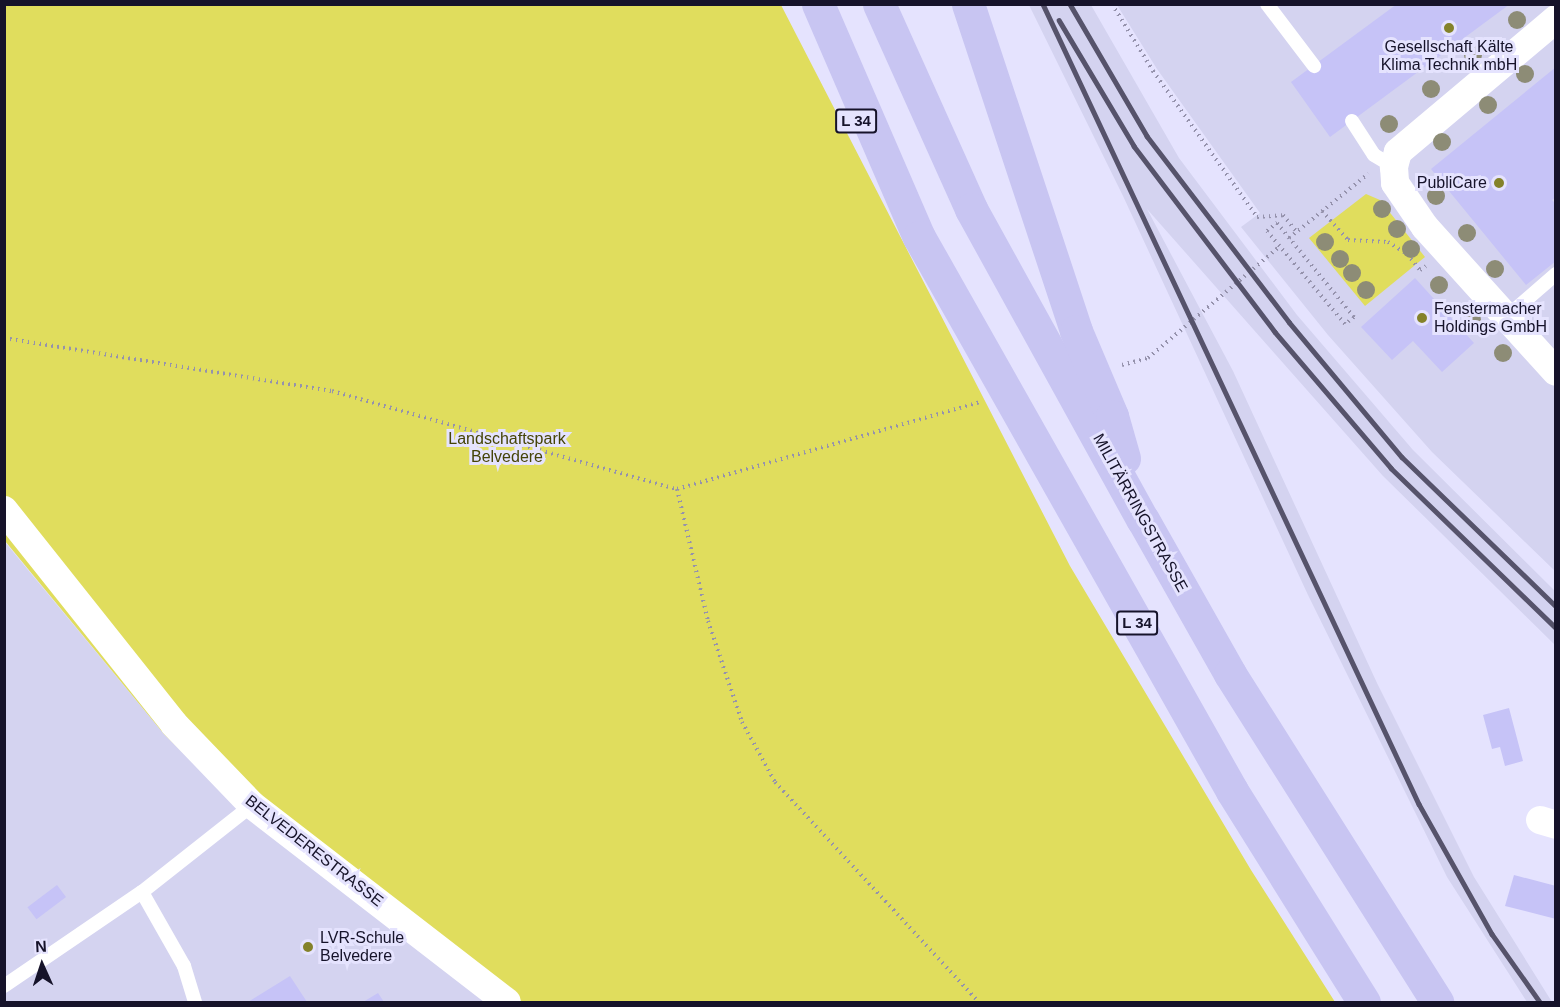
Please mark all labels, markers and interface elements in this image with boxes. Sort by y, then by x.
marker: Gesellschaft Kälte Klima Technik mbH [1442,21,1456,35]
place label: Gesellschaft Kälte Klima Technik mbH [1381,37,1517,75]
road number: L 34 [834,109,878,133]
place label: PubliCare [1417,173,1487,193]
marker: PubliCare [1492,176,1506,190]
place label: Fenstermacher Holdings GmbH [1434,299,1547,337]
marker: Fenstermacher Holdings GmbH [1415,311,1429,325]
park label: Landschaftspark Belvedere [448,429,566,467]
street label: MILITÄRRINGSTRASSE [1089,431,1191,595]
road number: L 34 [1114,611,1160,635]
street label: BELVEDERESTRASSE [241,791,387,911]
place label: LVR-Schule Belvedere [320,928,404,966]
north arrow [12,935,72,995]
text: N [35,938,47,955]
marker: LVR-Schule Belvedere [301,940,315,954]

